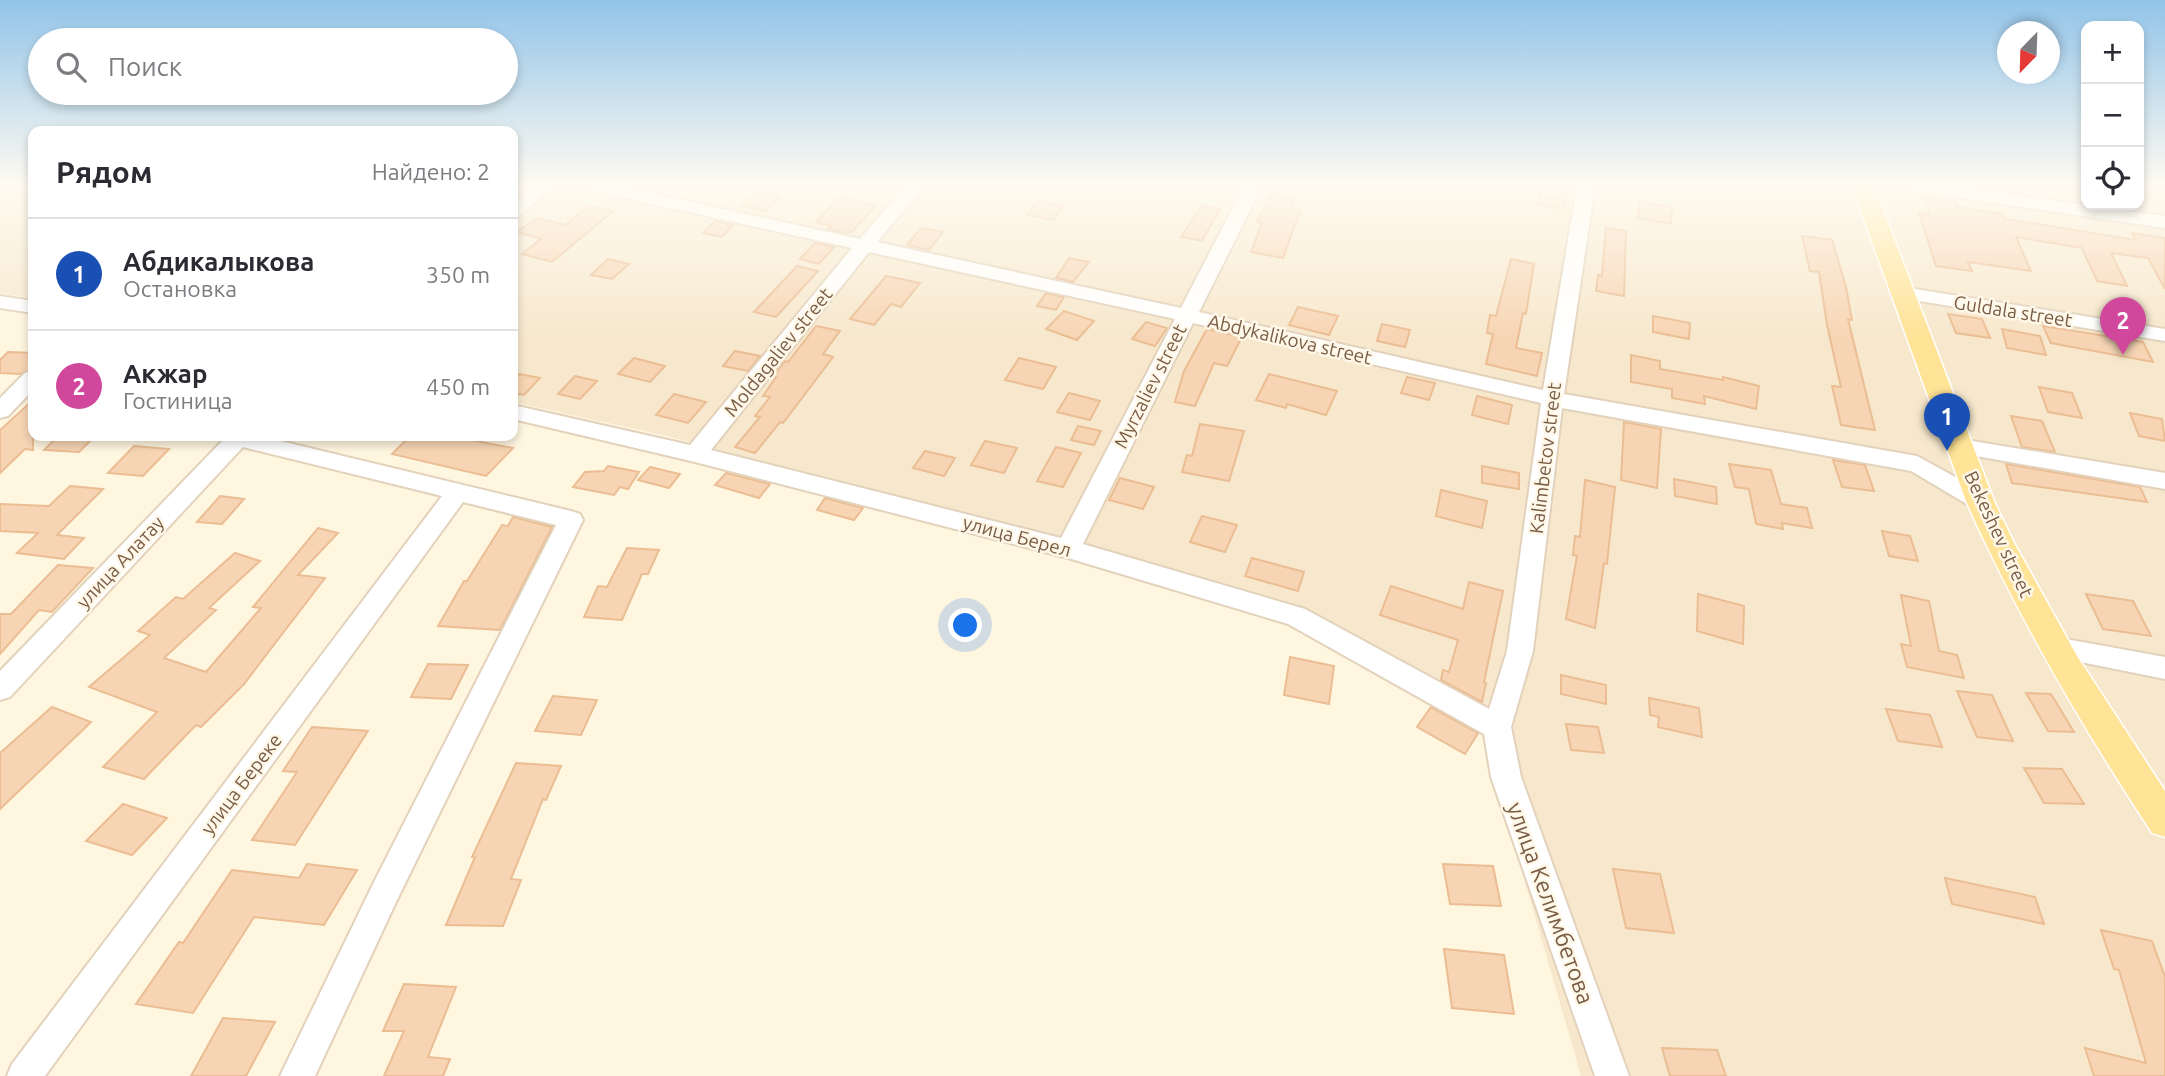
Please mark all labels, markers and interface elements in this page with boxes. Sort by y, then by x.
north arrow [1997,21,2060,84]
map controls [2081,21,2144,210]
button: + [2081,21,2144,84]
search box [28,28,518,105]
icon: search [52,48,90,86]
text: Поиск [108,52,182,81]
button: − [2081,84,2144,147]
button: locate [2081,147,2144,210]
text: Рядом [56,155,152,189]
text: Найдено: 2 [372,159,490,184]
text: Абдикалыкова [123,247,314,276]
text: 1 [73,262,85,287]
text: 350 m [426,262,490,287]
text: Остановка [123,276,237,301]
street label: Moldagaliev street [719,283,837,421]
street label: Guldala street [1952,291,2074,331]
pin: 2 [2100,297,2146,355]
street label: Abdykalikova street [1206,309,1375,369]
street label: Myrzaliev street [1109,320,1191,452]
text: Акжар [123,359,208,388]
text: 2 [73,374,85,399]
text: 450 m [426,374,490,399]
street label: Kalimbetov street [1525,381,1565,535]
text: Гостиница [123,388,233,413]
pin: 1 [1924,393,1970,451]
street label: Bekeshev street [1960,467,2038,601]
street label: улица Берел [960,511,1074,561]
street label: улица Алатау [72,512,168,612]
your location [948,608,982,642]
street label: улица Береке [196,729,286,839]
street label: улица Келимбетова [1503,799,1599,1007]

